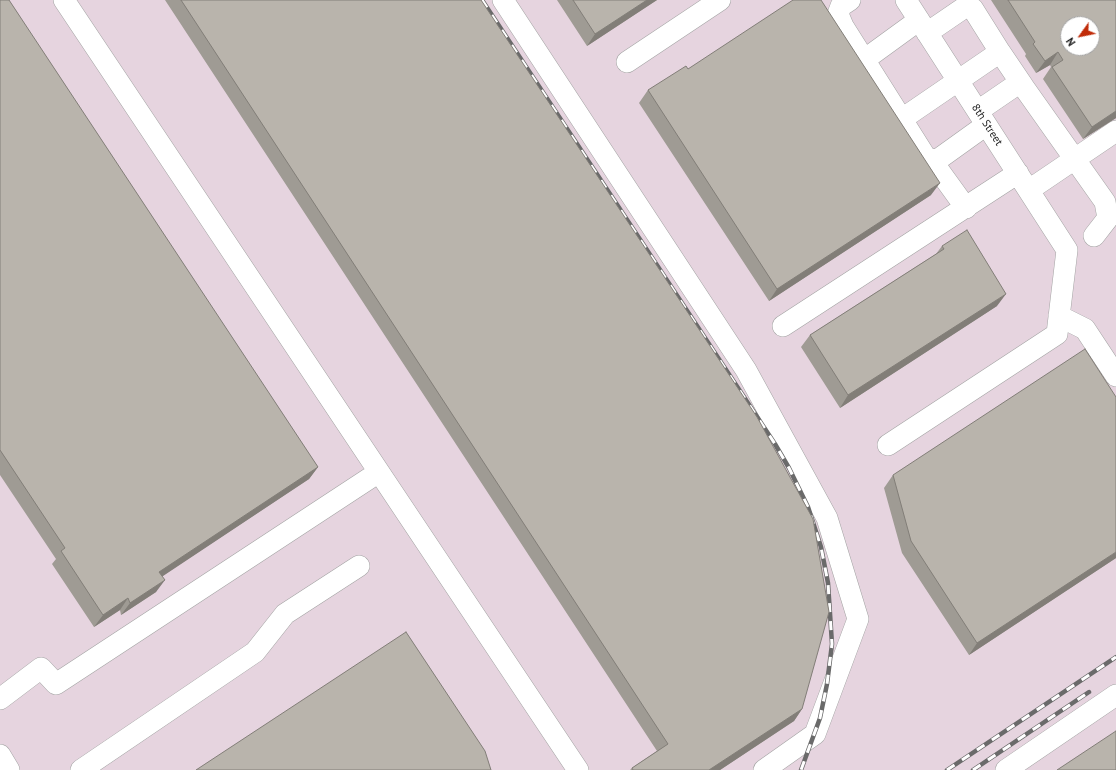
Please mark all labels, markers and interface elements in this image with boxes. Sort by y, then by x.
north arrow [1060,16,1100,56]
text: N [1063,35,1079,49]
street label: 8th Street [969,102,1005,148]

